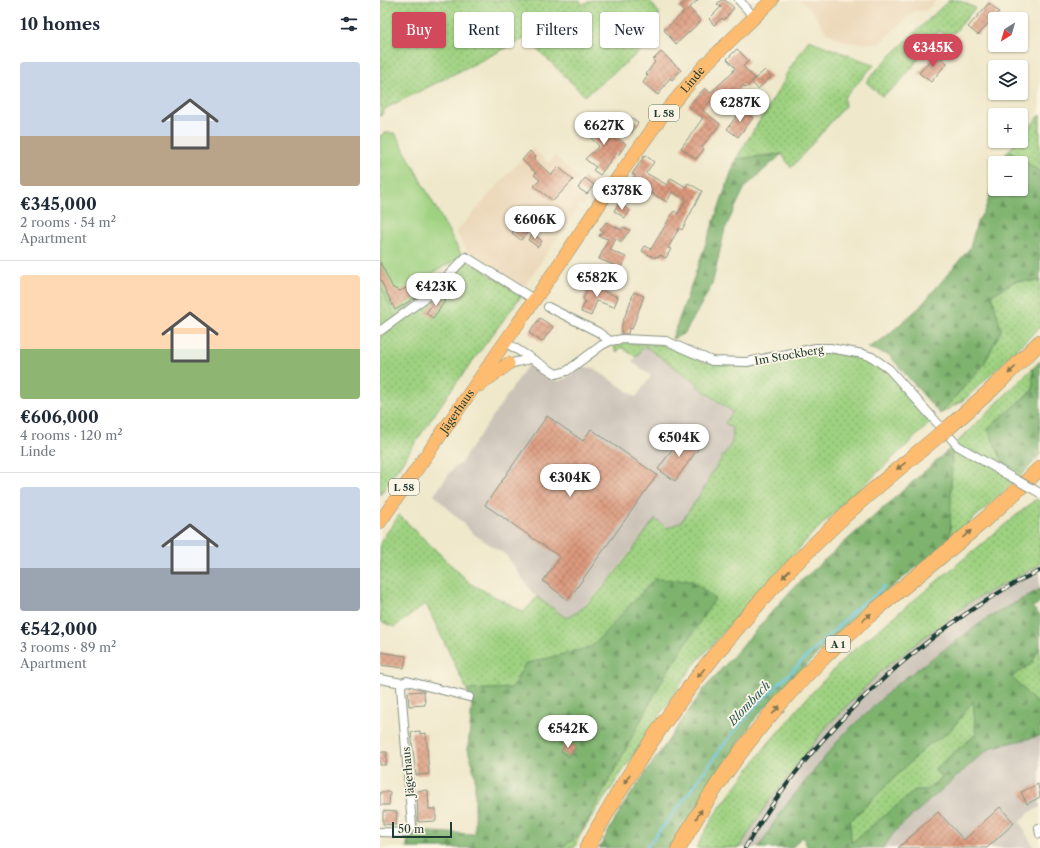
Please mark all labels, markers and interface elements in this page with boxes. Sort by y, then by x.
chip: Buy [392,12,446,48]
chip: Rent [454,12,514,48]
chip: Filters [522,12,592,48]
chip: New [600,12,659,48]
north arrow [988,12,1028,52]
map controls [988,12,1028,196]
icon: filters [338,13,360,35]
text: 10 homes [20,14,100,34]
pin: €345K [905,34,961,68]
text: €345K [913,39,953,55]
button: layers [988,60,1028,100]
street label: Linde [678,63,708,96]
icon: home [154,88,226,160]
pin: €287K [712,89,768,123]
text: €287K [719,94,761,110]
road number: L 58 [649,105,679,121]
button: + [988,108,1028,148]
pin: €627K [576,112,632,146]
text: €627K [584,117,624,133]
button: − [988,156,1028,196]
pin: €378K [594,177,650,211]
text: €378K [602,182,642,198]
text: €345,000 [20,194,97,214]
pin: €606K [507,206,563,240]
text: €606K [514,211,556,227]
text: 2 rooms · 54 m² [20,214,116,230]
text: Apartment [20,230,87,246]
pin: €582K [569,264,625,298]
text: €582K [576,269,618,285]
pin: €423K [408,273,464,307]
text: €423K [415,278,457,294]
icon: home [154,301,226,373]
street label: Im Stockberg [753,342,825,368]
one-way arrow [1007,365,1017,374]
street label: Jägerhaus [436,386,477,437]
text: €606,000 [20,407,99,427]
pin: €504K [651,424,707,458]
text: 4 rooms · 120 m² [20,427,123,443]
text: €504K [658,429,700,445]
text: Linde [20,443,56,459]
one-way arrow [895,461,906,470]
pin: €304K [542,464,598,498]
text: €304K [549,469,591,485]
road number: L 58 [389,479,419,495]
icon: home [154,513,226,585]
one-way arrow [962,530,972,539]
one-way arrow [781,569,791,579]
one-way arrow [862,613,872,622]
text: €542,000 [20,619,97,639]
road number: A 1 [826,636,850,652]
text: 3 rooms · 89 m² [20,639,116,655]
text: Apartment [20,655,87,671]
one-way arrow [697,667,706,678]
water label: Blombach [724,678,773,729]
one-way arrow [771,704,780,715]
pin: €542K [540,715,596,749]
text: €542K [547,720,589,736]
street label: Jägerhaus [399,746,417,800]
one-way arrow [624,774,631,785]
one-way arrow [695,809,703,819]
scale bar [392,820,452,839]
text: 50 m [398,822,424,836]

